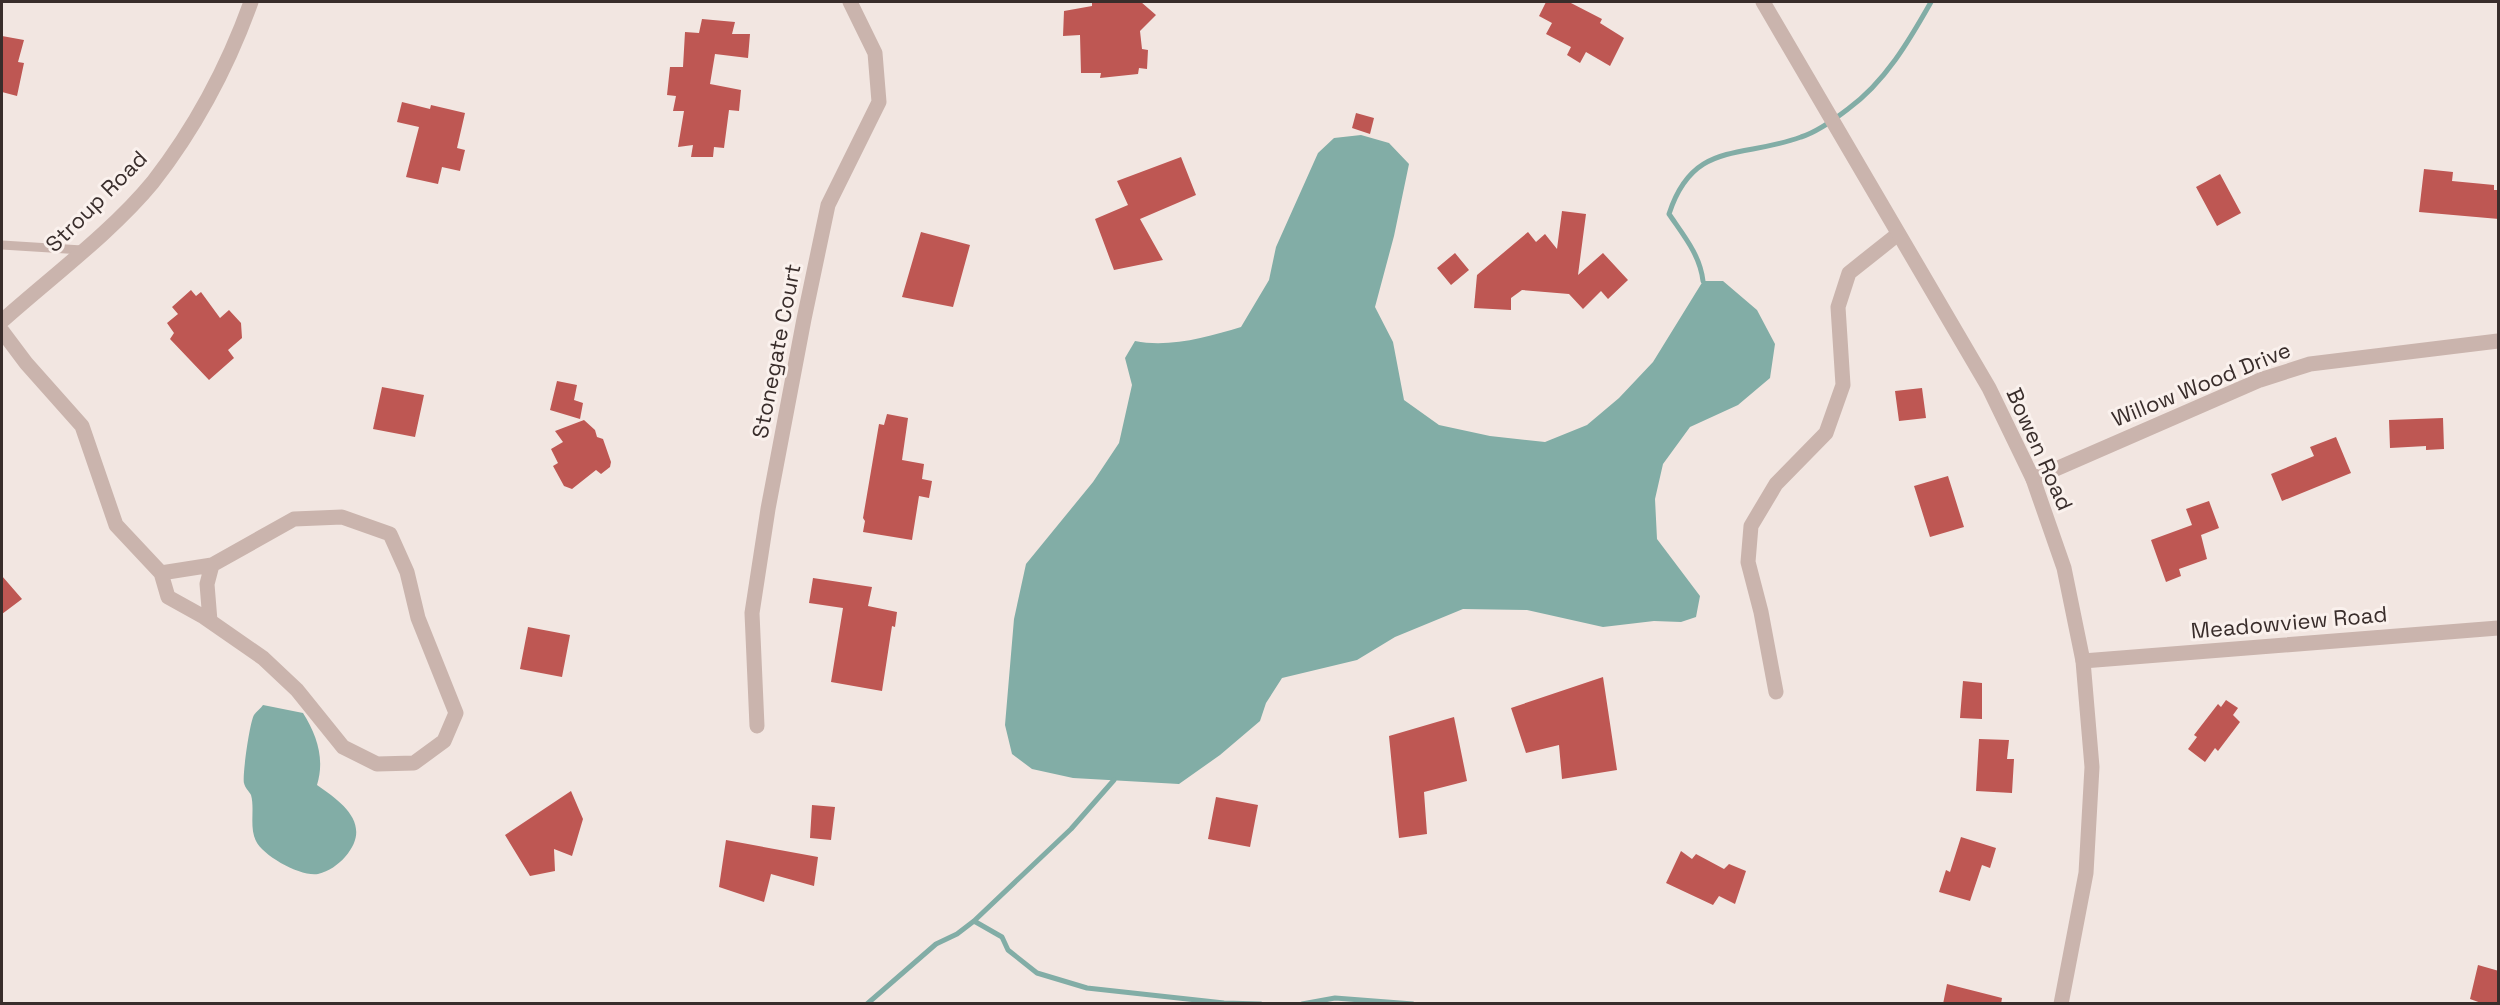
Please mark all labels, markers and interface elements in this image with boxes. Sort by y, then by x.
street label: Stroup Road [39,144,153,258]
street label: Stonegate Court [745,261,807,441]
street label: Willow Wood Drive [2107,335,2295,433]
street label: Bowen Road [2000,383,2080,515]
street label: Meadowview Road [2190,599,2388,645]

